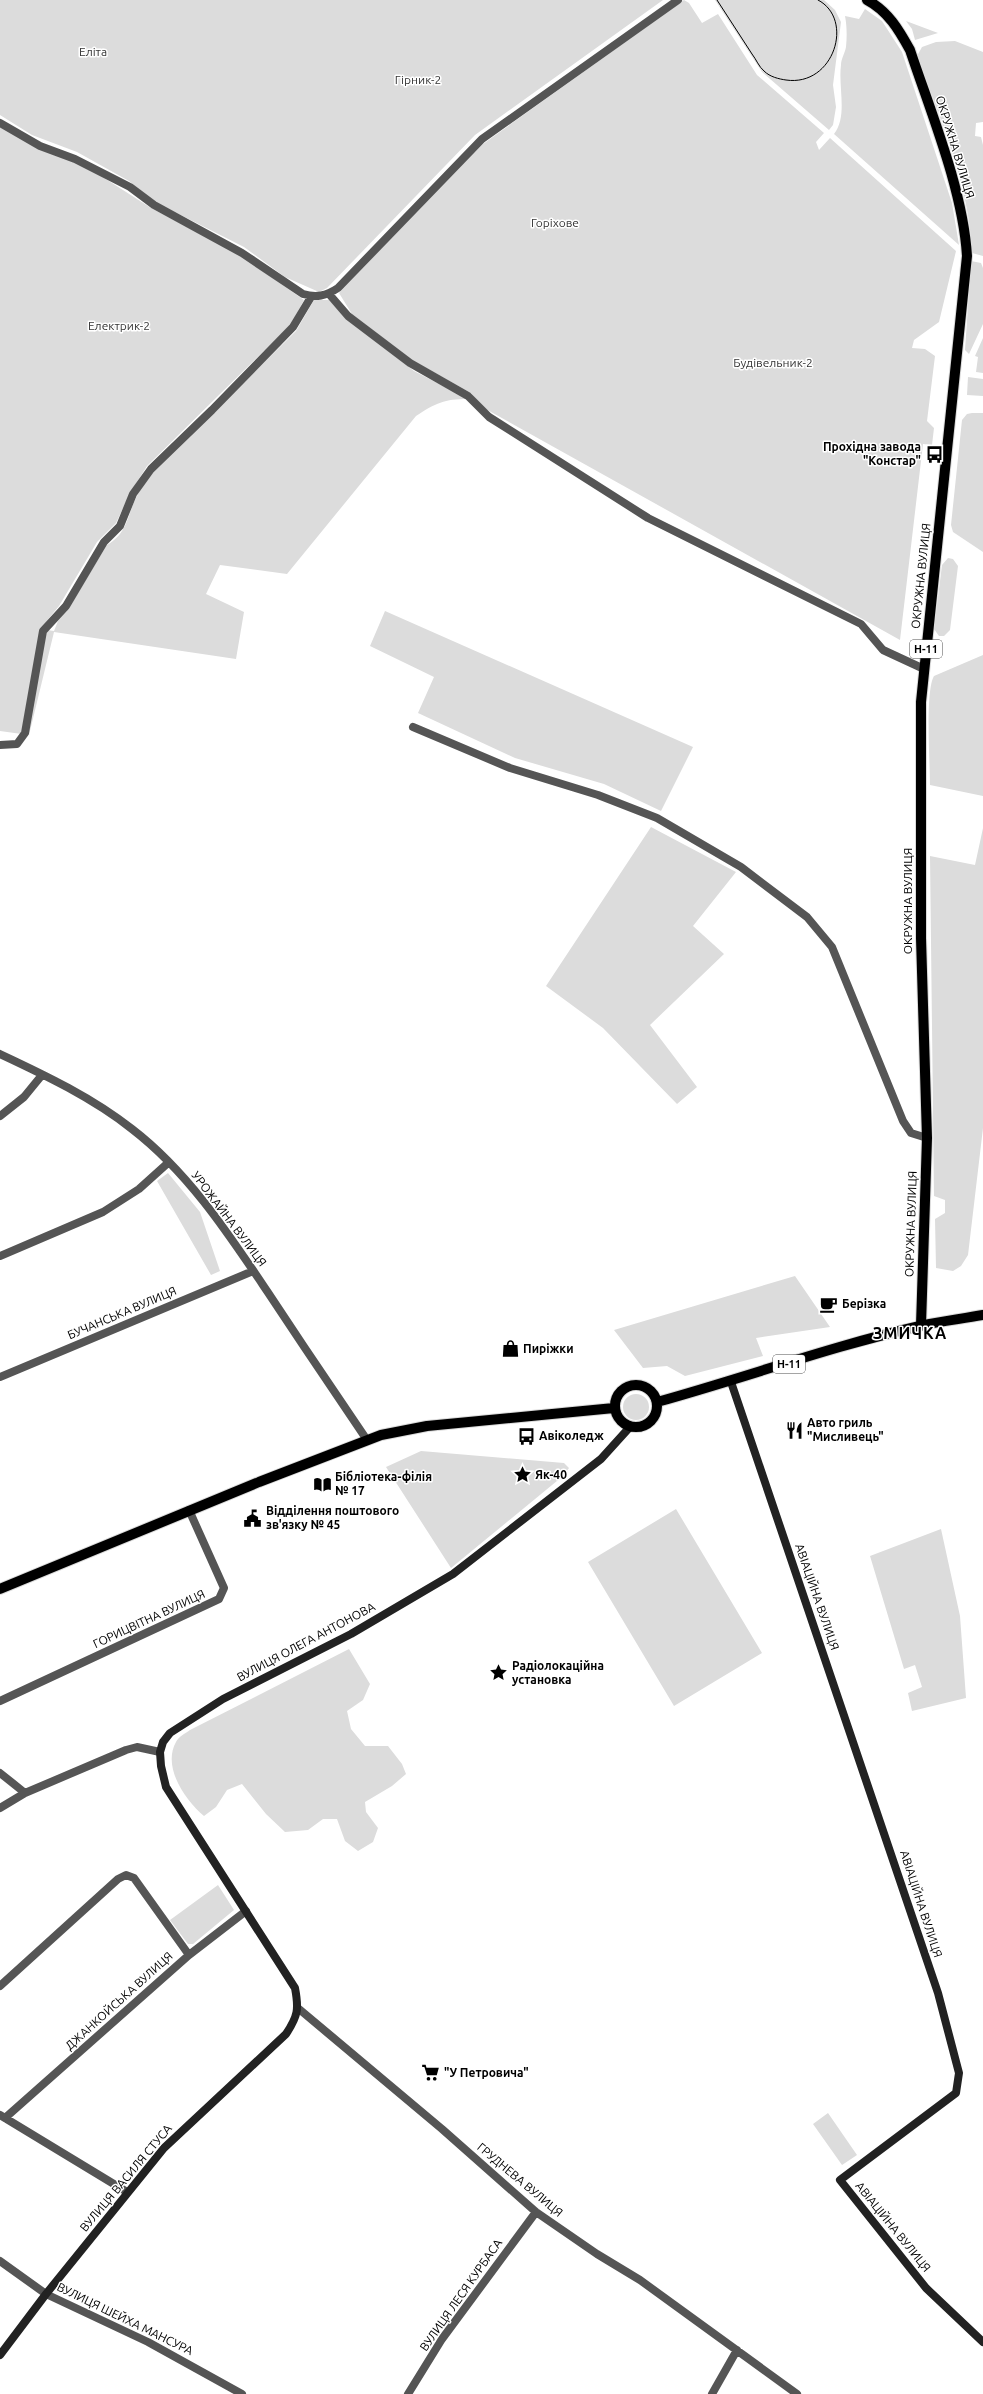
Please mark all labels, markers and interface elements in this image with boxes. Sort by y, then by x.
park label: Еліта [79,45,107,58]
park label: Гірник-2 [395,73,441,86]
street label: ОКРУЖНА ВУЛИЦЯ [934,94,977,200]
park label: Горіхове [531,216,579,229]
park label: Електрик-2 [88,319,150,332]
park label: Будівельник-2 [733,356,813,369]
place label: Прохідна завода "Констар" [823,440,921,467]
bus stop icon: Прохідна завода "Констар" [924,444,944,464]
street label: ОКРУЖНА ВУЛИЦЯ [908,522,933,630]
road number: Н-11 [910,640,942,658]
street label: ОКРУЖНА ВУЛИЦЯ [901,848,914,954]
street label: УРОЖАЙНА ВУЛИЦЯ [190,1169,269,1269]
street label: ОКРУЖНА ВУЛИЦЯ [902,1171,919,1277]
street label: БУЧАНСЬКА ВУЛИЦЯ [65,1284,178,1341]
cafe icon: Берізка [819,1294,839,1314]
place label: Берізка [842,1297,886,1310]
district label: ЗМИЧКА [873,1324,947,1342]
shop icon: Пиріжки [500,1339,520,1359]
place label: Пиріжки [523,1342,574,1355]
road number: Н-11 [773,1355,805,1373]
place label: Авто гриль "Мисливець" [807,1416,884,1443]
restaurant icon: Авто гриль "Мисливець" [784,1420,804,1440]
bus stop icon: Авіколедж [516,1426,536,1446]
place label: Авіколедж [539,1429,604,1442]
place icon: Як-40 [512,1465,532,1485]
place label: Як-40 [535,1468,567,1481]
place label: Бібліотека-філія № 17 [335,1470,432,1497]
library icon: Бібліотека-філія № 17 [312,1474,332,1494]
place label: Відділення поштового зв'язку № 45 [266,1504,399,1531]
public building icon: Відділення поштового зв'язку № 45 [243,1508,263,1528]
street label: АВІАЦІЙНА ВУЛИЦЯ [793,1542,842,1652]
street label: ГОРИЦВІТНА ВУЛИЦЯ [91,1587,207,1650]
street label: ВУЛИЦЯ ОЛЕГА АНТОНОВА [235,1599,377,1684]
place label: Радіолокаційна установка [512,1659,604,1686]
place icon: Радіолокаційна установка [489,1663,509,1683]
street label: АВІАЦІЙНА ВУЛИЦЯ [898,1849,945,1959]
street label: ДЖАНКОЙСЬКА ВУЛИЦЯ [62,1949,175,2052]
supermarket icon: "У Петровича" [421,2063,441,2083]
place label: "У Петровича" [444,2066,529,2079]
street label: ВУЛИЦЯ ВАСИЛЯ СТУСА [77,2121,174,2234]
street label: ГРУДНЕВА ВУЛИЦЯ [475,2140,566,2219]
street label: АВІАЦІЙНА ВУЛИЦЯ [853,2179,934,2274]
street label: ВУЛИЦЯ ЛЕСЯ КУРБАСА [417,2236,504,2353]
street label: ВУЛИЦЯ ШЕЙХА МАНСУРА [55,2280,196,2357]

